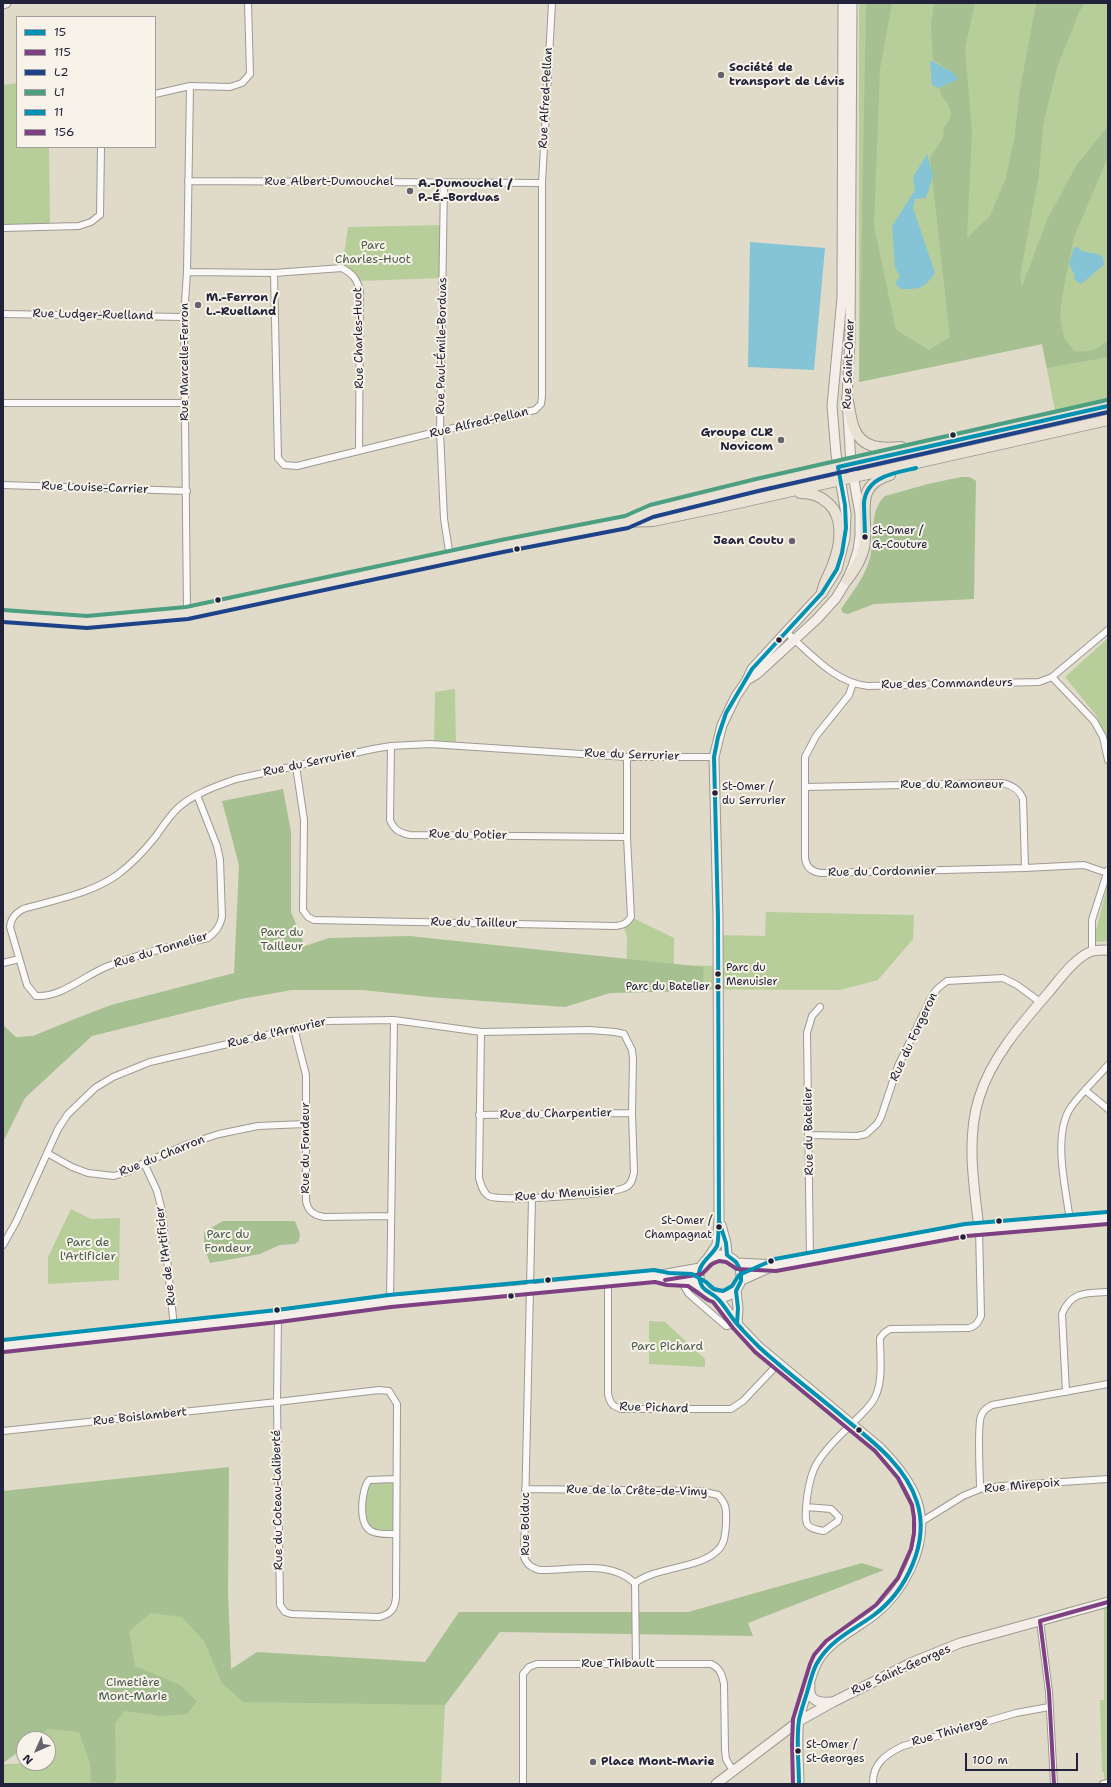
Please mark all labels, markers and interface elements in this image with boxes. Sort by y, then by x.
legend [16,16,156,148]
text: 15 [54,24,66,40]
text: 115 [54,44,71,60]
street label: Rue Alfred-Pellan [536,47,556,149]
place label: Société de transport de Lévis [729,61,845,89]
text: L2 [54,64,69,80]
marker: Société de transport de Lévis [716,70,726,80]
text: L1 [54,84,65,100]
text: 11 [54,104,64,120]
text: 156 [54,124,74,140]
street label: Rue Albert-Dumouchel [265,175,393,189]
place label: A.-Dumouchel / P.-É.-Borduas [418,177,512,205]
marker: A.-Dumouchel / P.-É.-Borduas [405,186,415,196]
park label: Parc Charles-Huot [335,239,411,267]
street label: Rue Paul-Émile-Borduas [434,277,450,415]
street label: Rue Charles-Huot [351,287,367,389]
place label: M.-Ferron / L.-Ruelland [206,291,278,319]
marker: M.-Ferron / L.-Ruelland [193,300,203,310]
street label: Rue Marcelle-Ferron [178,303,192,421]
street label: Rue Ludger-Ruelland [32,307,154,323]
street label: Rue Saint-Omer [840,318,858,410]
street label: Rue Alfred-Pellan [428,405,530,441]
place label: Groupe CLR Novicom [701,426,773,454]
unlabelled marker [948,430,958,440]
marker: Groupe CLR Novicom [776,435,786,445]
street label: Rue Louise-Carrier [41,479,149,497]
place label: St-Omer / G.-Couture [872,524,928,550]
marker: St-Omer / G.-Couture [860,532,870,542]
place label: Jean Coutu [713,534,784,548]
marker: Jean Coutu [787,536,797,546]
unlabelled marker [512,544,522,554]
unlabelled marker [213,595,223,605]
unlabelled marker [774,635,784,645]
street label: Rue des Commandeurs [881,676,1013,692]
street label: Rue du Serrurier [262,746,358,780]
street label: Rue du Serrurier [584,746,680,764]
street label: Rue du Ramoneur [900,778,1004,792]
place label: St-Omer / du Serrurier [722,780,786,806]
marker: St-Omer / du Serrurier [710,788,720,798]
street label: Rue du Potier [429,827,507,843]
street label: Rue du Cordonnier [828,864,936,880]
street label: Rue du Tailleur [430,915,518,931]
park label: Parc du Tailleur [260,926,304,954]
street label: Rue du Tonnelier [112,929,210,971]
place label: Parc du Menuisier [726,961,778,987]
marker: Parc du Menuisier [713,969,723,979]
place label: Parc du Batelier [626,980,710,994]
marker: Parc du Batelier [713,982,723,992]
street label: Rue du Forgeron [887,990,941,1084]
street label: Rue de l'Armurier [226,1015,328,1051]
street label: Rue du Batelier [801,1086,817,1176]
street label: Rue du Fondeur [299,1102,313,1194]
street label: Rue du Charpentier [500,1106,612,1122]
street label: Rue du Charron [117,1132,207,1180]
street label: Rue du Menuisier [514,1183,616,1205]
street label: Rue de l'Artificier [153,1205,179,1307]
place label: St-Omer / Champagnat [645,1214,712,1240]
unlabelled marker [994,1216,1004,1226]
marker: St-Omer / Champagnat [714,1222,724,1232]
park label: Parc du Fondeur [204,1228,252,1256]
unlabelled marker [958,1232,968,1242]
park label: Parc de l'Artificier [60,1236,116,1264]
unlabelled marker [766,1256,776,1266]
unlabelled marker [543,1275,553,1285]
unlabelled marker [506,1291,516,1301]
unlabelled marker [272,1305,282,1315]
park label: Parc Pichard [631,1340,703,1354]
street label: Rue Pichard [619,1400,689,1416]
street label: Rue Boislambert [92,1405,188,1429]
unlabelled marker [854,1425,864,1435]
street label: Rue du Coteau-Laliberté [270,1430,286,1570]
street label: Rue Mirepoix [984,1476,1060,1496]
street label: Rue de la Crête-de-Vimy [566,1483,708,1499]
street label: Rue Bolduc [519,1492,533,1556]
street label: Rue Saint-Georges [849,1642,953,1698]
street label: Rue Thibault [581,1657,655,1671]
park label: Cimetière Mont-Marie [98,1676,168,1704]
street label: Rue Thivierge [910,1714,990,1750]
north arrow [16,1731,56,1771]
place label: St-Omer / St-Georges [806,1738,864,1764]
scale bar [967,1745,1080,1771]
marker: St-Omer / St-Georges [793,1746,803,1756]
text: N [19,1751,36,1768]
text: 100 m [972,1752,1008,1768]
place label: Place Mont-Marie [601,1755,715,1769]
marker: Place Mont-Marie [588,1757,598,1767]

